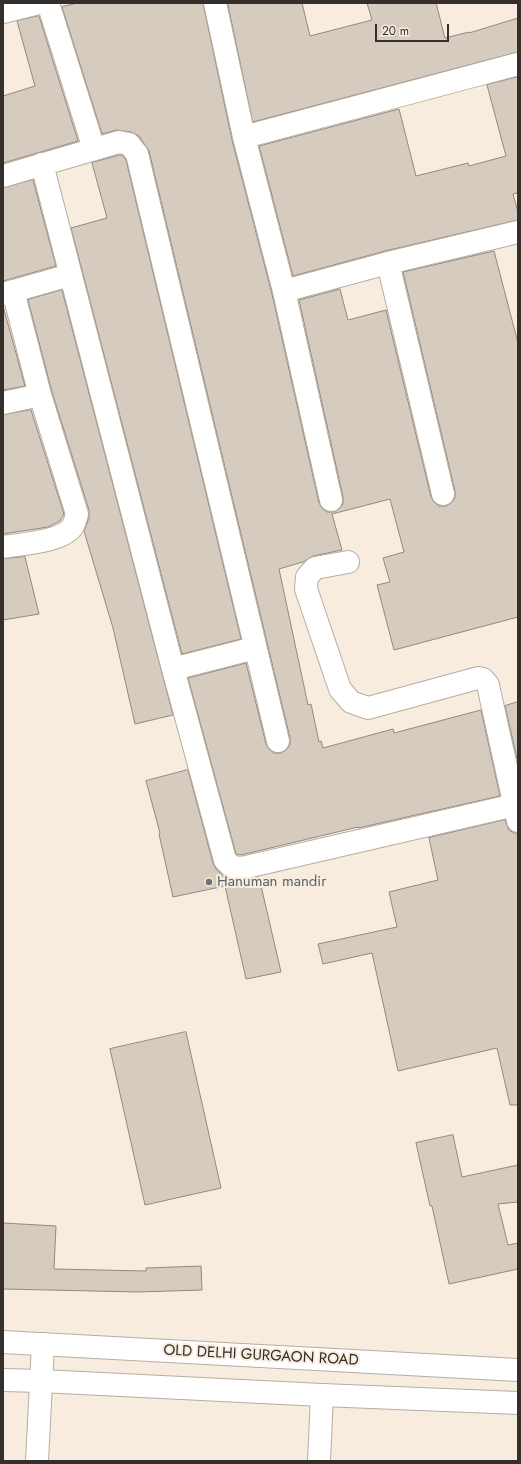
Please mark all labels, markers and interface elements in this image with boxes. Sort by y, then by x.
scale bar [377,16,451,42]
text: 20 m [382,22,409,40]
place label: Hanuman mandir [217,873,326,891]
marker: Hanuman mandir [204,877,214,887]
street label: OLD DELHI GURGAON ROAD [163,1342,359,1370]

